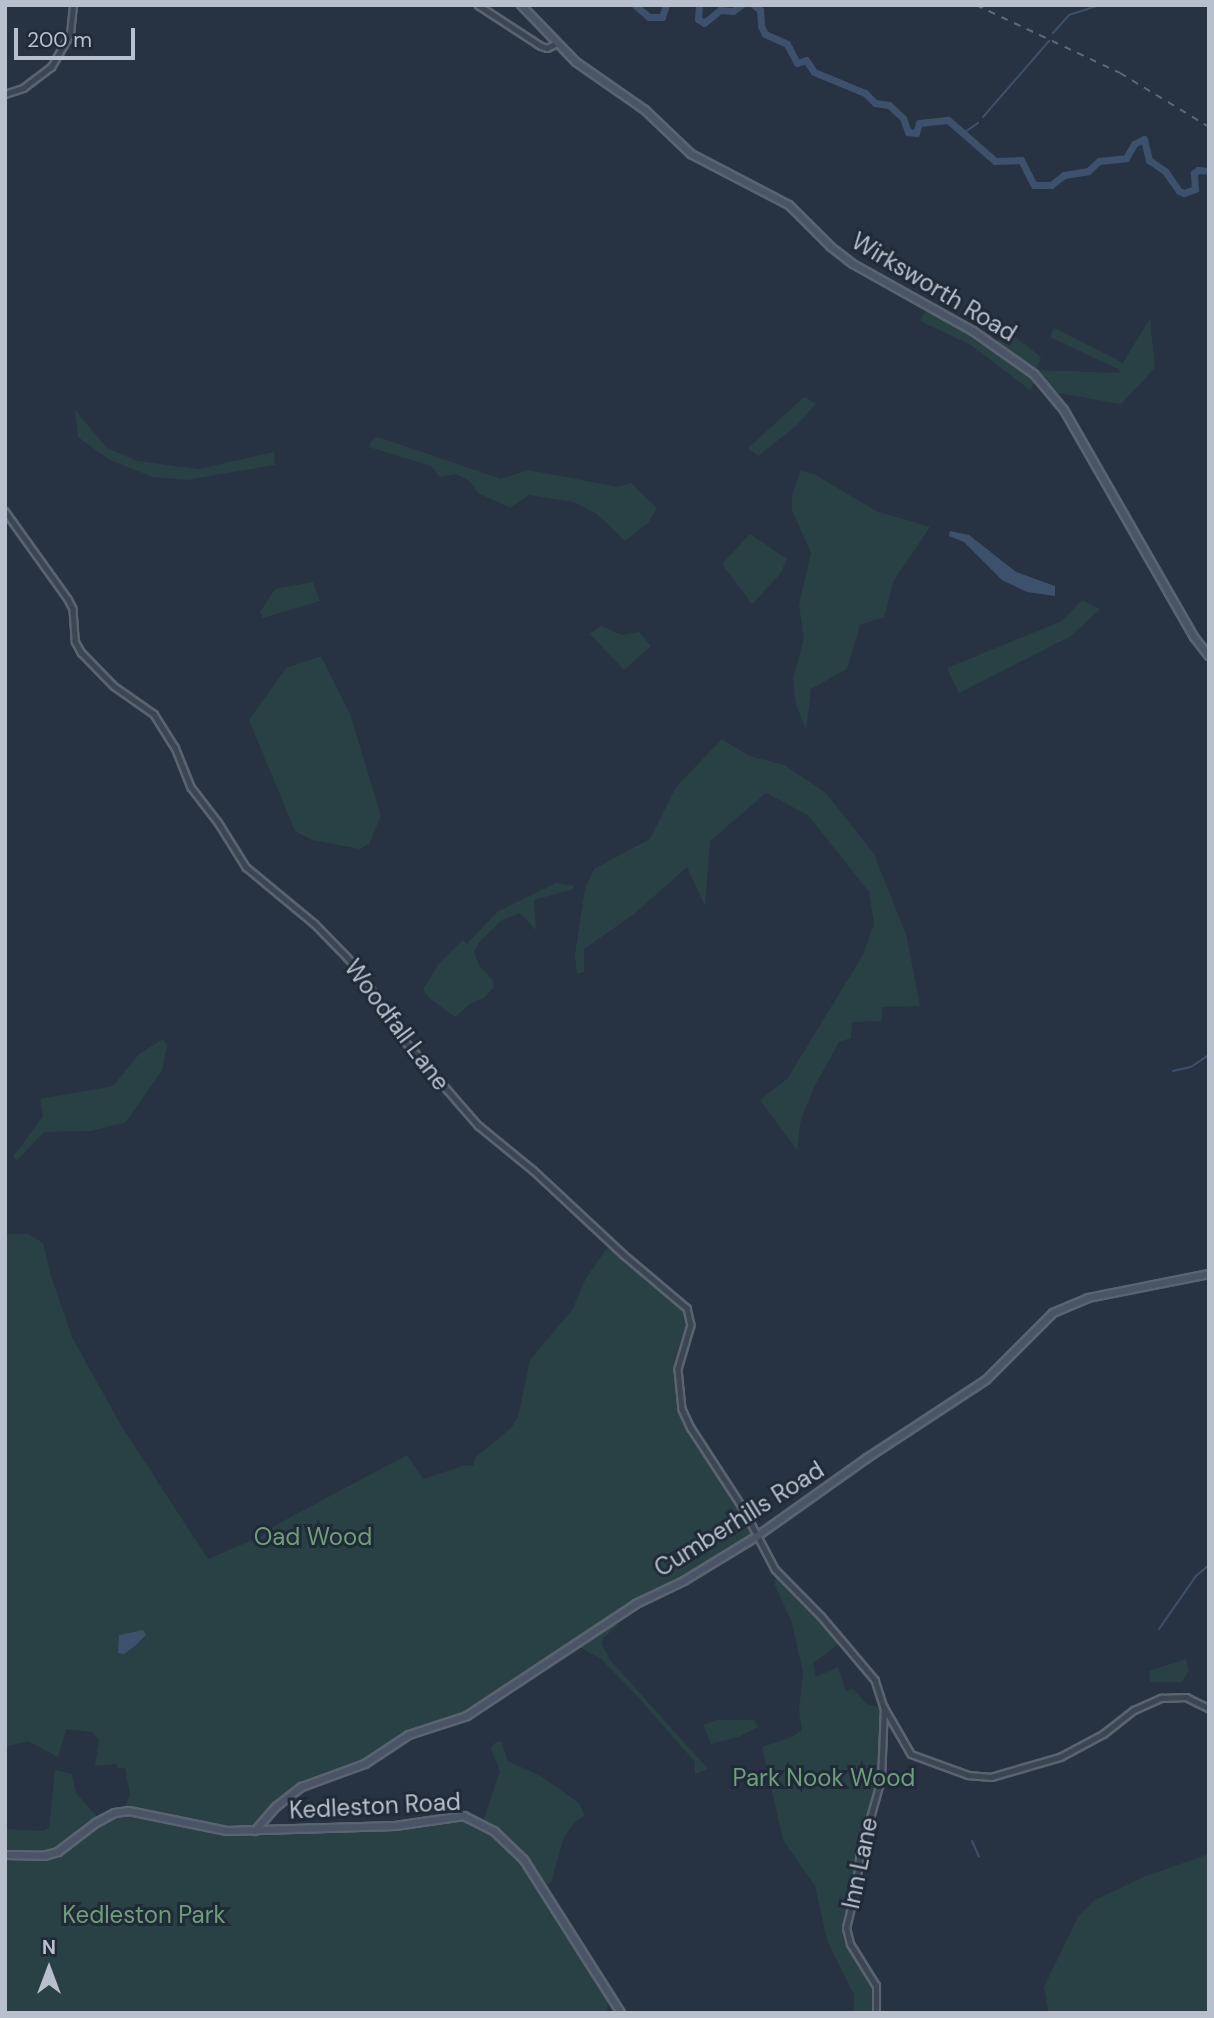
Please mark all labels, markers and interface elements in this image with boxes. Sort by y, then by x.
scale bar [18,14,138,58]
text: 200 m [27,26,92,54]
street label: Wirksworth Road [846,226,1022,348]
street label: Woodfall Lane [338,954,456,1096]
street label: Cumberhills Road [649,1455,829,1583]
park label: Oad Wood [254,1523,372,1551]
park label: Park Nook Wood [733,1764,915,1792]
street label: Kedleston Road [288,1787,462,1825]
street label: Inn Lane [836,1815,884,1911]
park label: Kedleston Park [62,1901,226,1929]
north arrow [14,1934,84,2004]
text: N [42,1935,56,1960]

